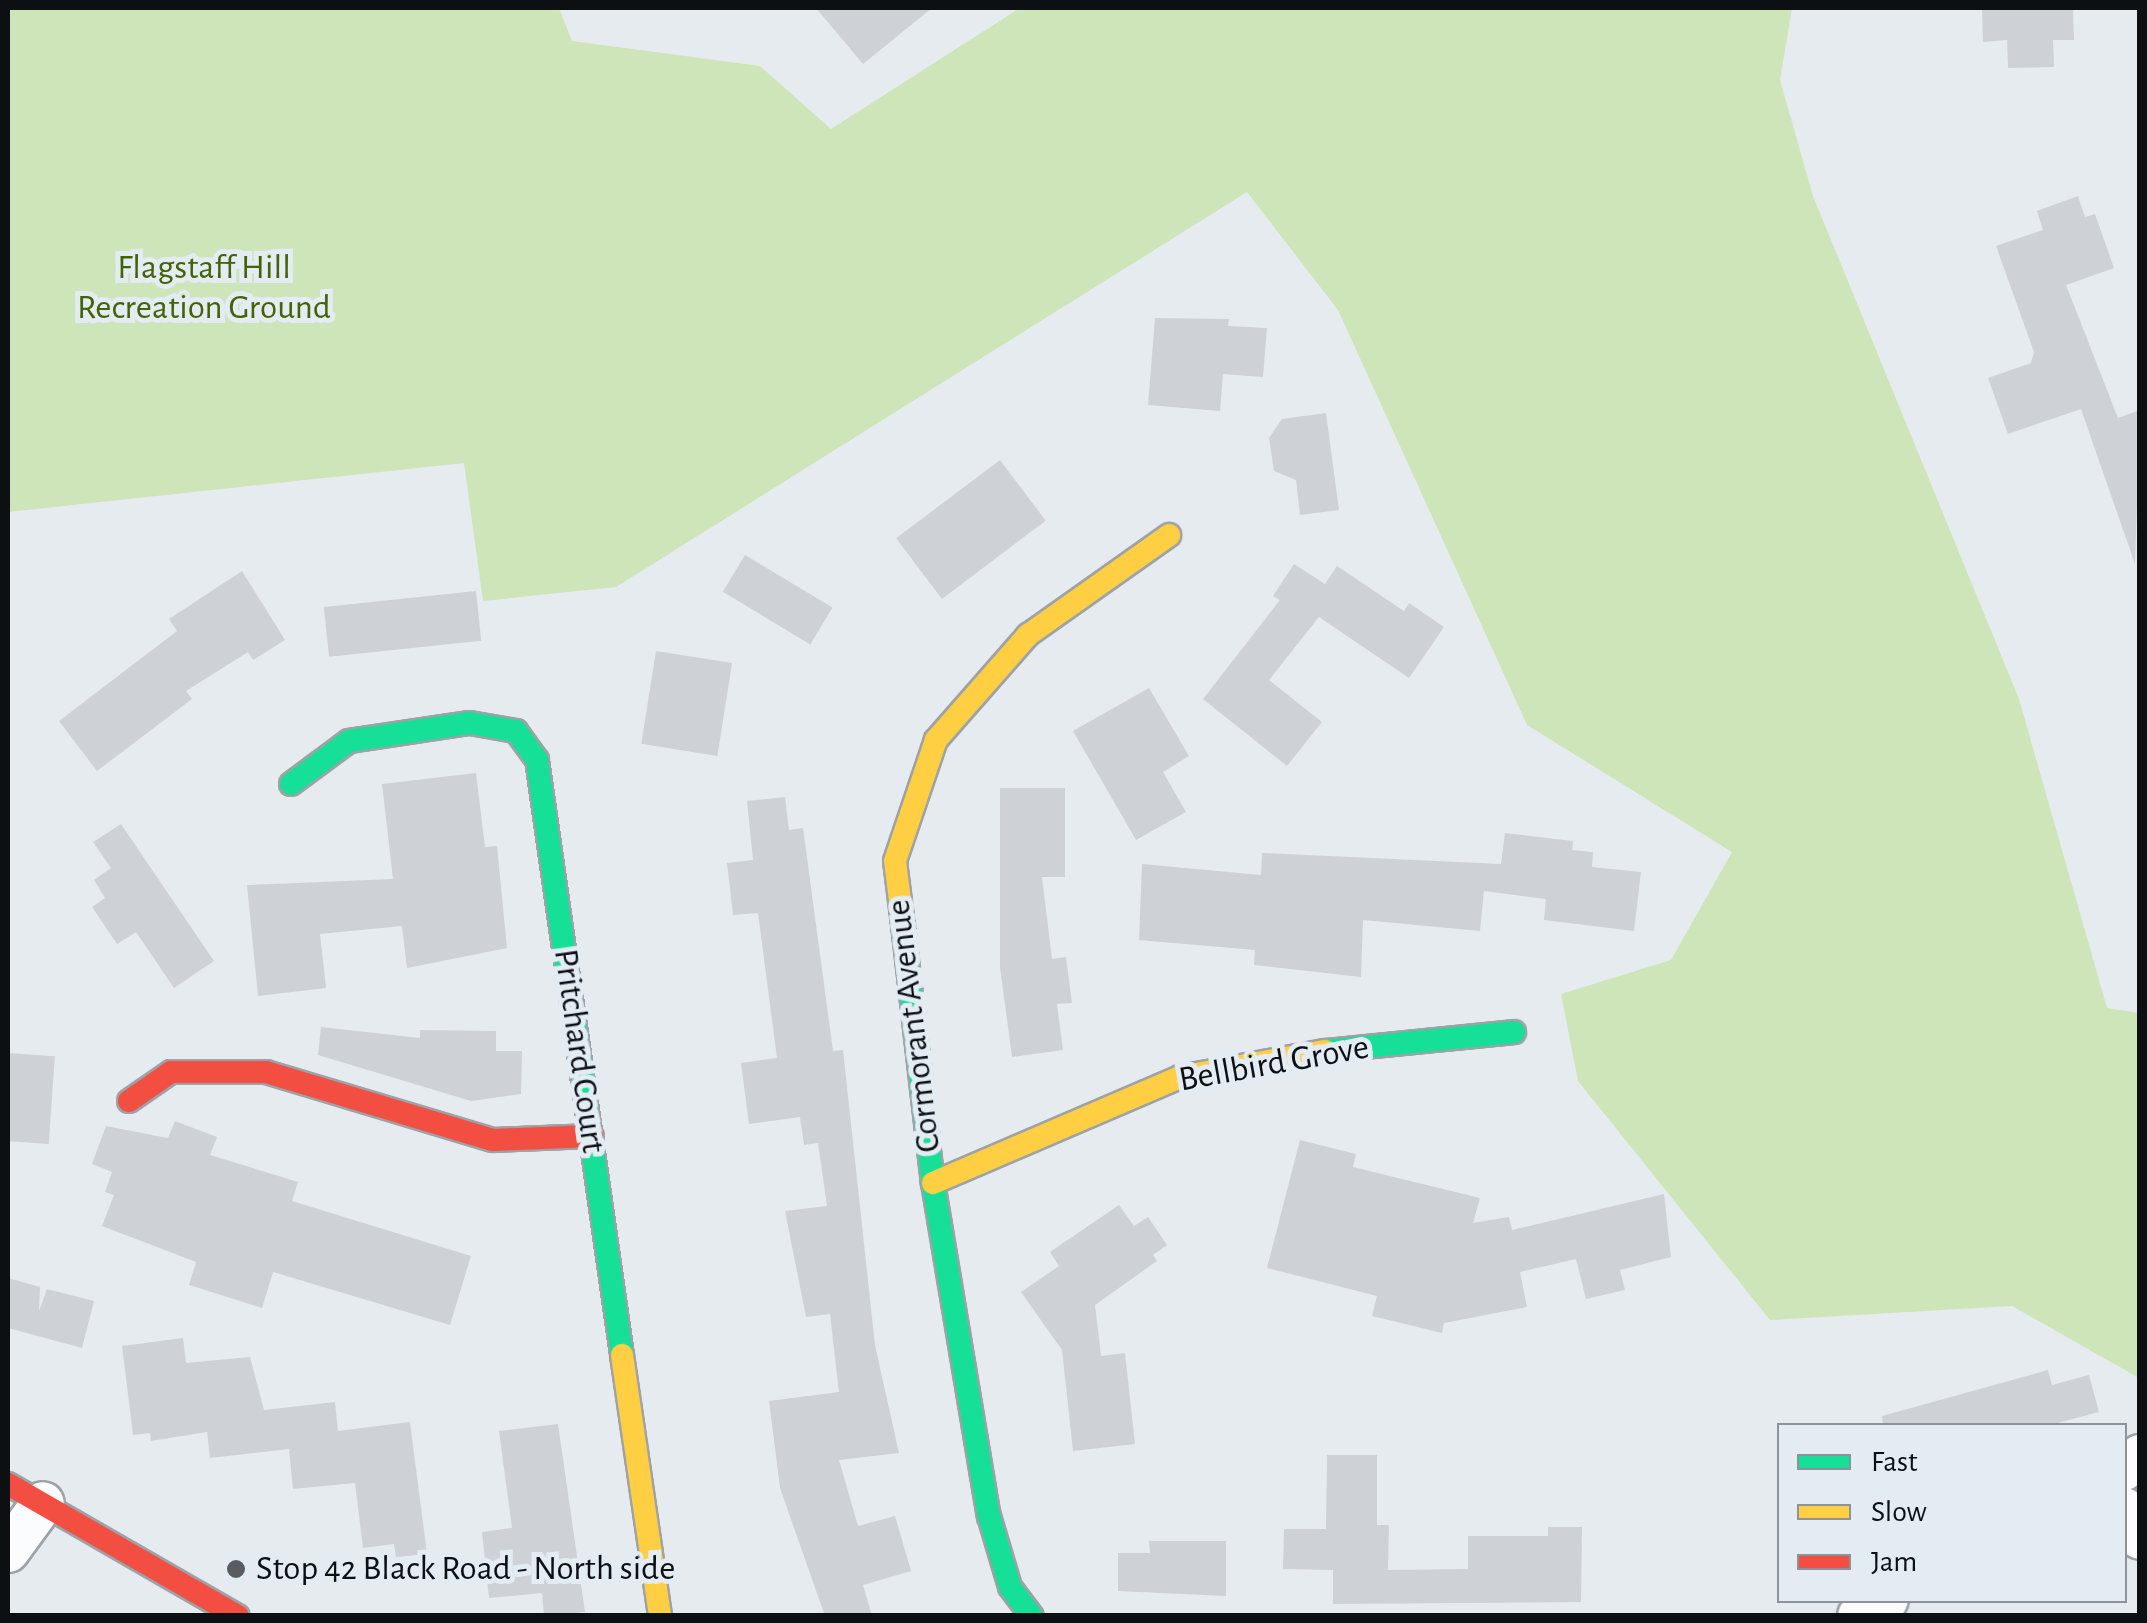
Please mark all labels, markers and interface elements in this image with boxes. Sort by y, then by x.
park label: Flagstaff Hill Recreation Ground [77,247,331,329]
street label: Cormorant Avenue [878,897,950,1155]
street label: Pritchard Court [544,946,614,1156]
street label: Bellbird Grove [1176,1027,1372,1101]
legend [1777,1423,2127,1603]
text: Fast [1871,1447,1918,1477]
text: Slow [1871,1497,1927,1527]
text: Jam [1871,1547,1917,1577]
place label: Stop 42 Black Road - North side [256,1548,675,1590]
marker: Stop 42 Black Road - North side [225,1558,247,1580]

